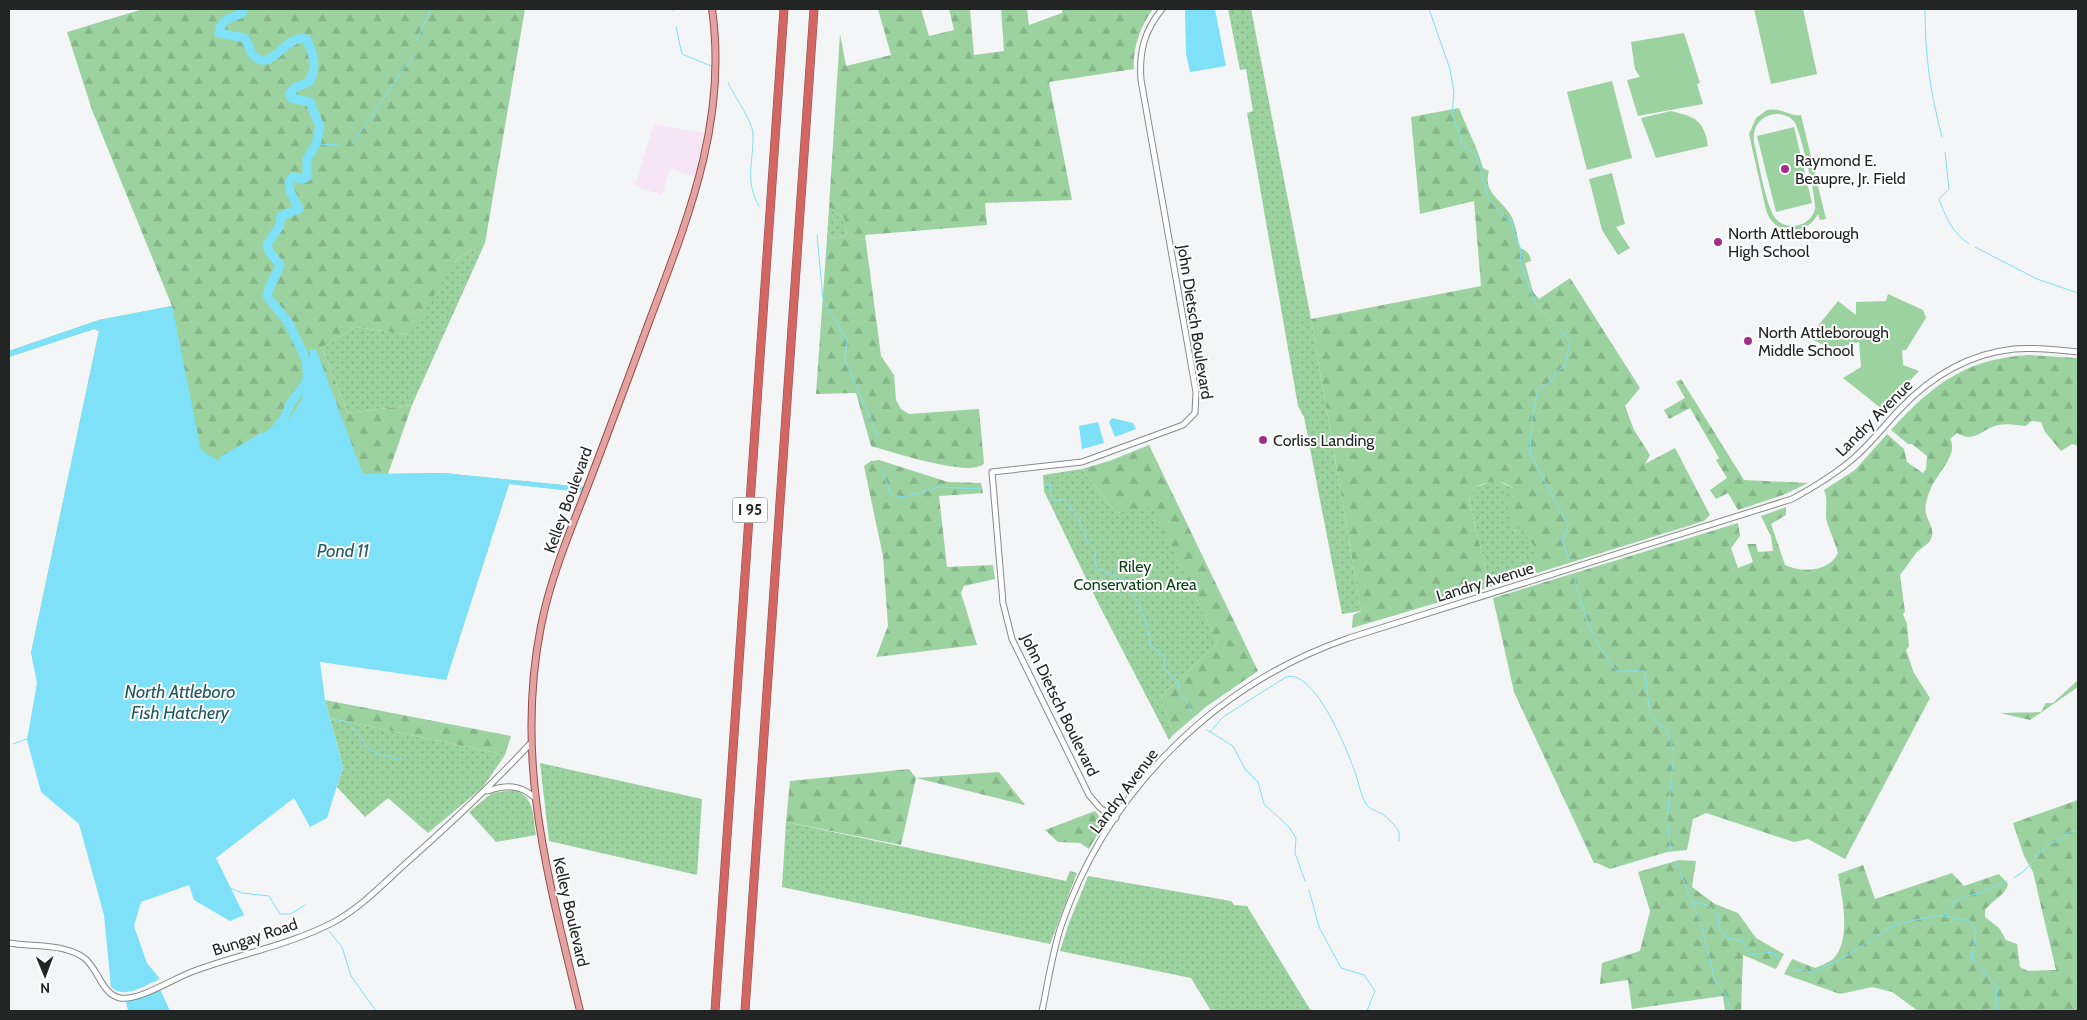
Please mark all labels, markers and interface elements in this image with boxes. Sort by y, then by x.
place label: Raymond E. Beaupre, Jr. Field [1795,151,1906,188]
marker: Raymond E. Beaupre, Jr. Field [1779,163,1791,175]
place label: North Attleborough High School [1728,224,1859,261]
marker: North Attleborough High School [1712,236,1724,248]
street label: John Dietsch Boulevard [1173,242,1217,401]
place label: North Attleborough Middle School [1758,323,1889,360]
marker: North Attleborough Middle School [1742,335,1754,347]
street label: Landry Avenue [1832,376,1916,460]
place label: Corliss Landing [1273,431,1375,450]
marker: Corliss Landing [1257,434,1269,446]
street label: Kelley Boulevard [540,444,596,556]
road number: I 95 [732,498,768,522]
water label: Pond 11 [317,540,370,562]
park label: Riley Conservation Area [1073,557,1197,594]
street label: Landry Avenue [1434,558,1536,606]
street label: John Dietsch Boulevard [1017,630,1103,779]
water label: North Attleboro Fish Hatchery [124,681,236,724]
street label: Landry Avenue [1086,745,1162,837]
street label: Kelley Boulevard [549,855,593,969]
street label: Bungay Road [210,914,300,960]
north arrow [20,950,70,1000]
text: N [40,979,50,997]

